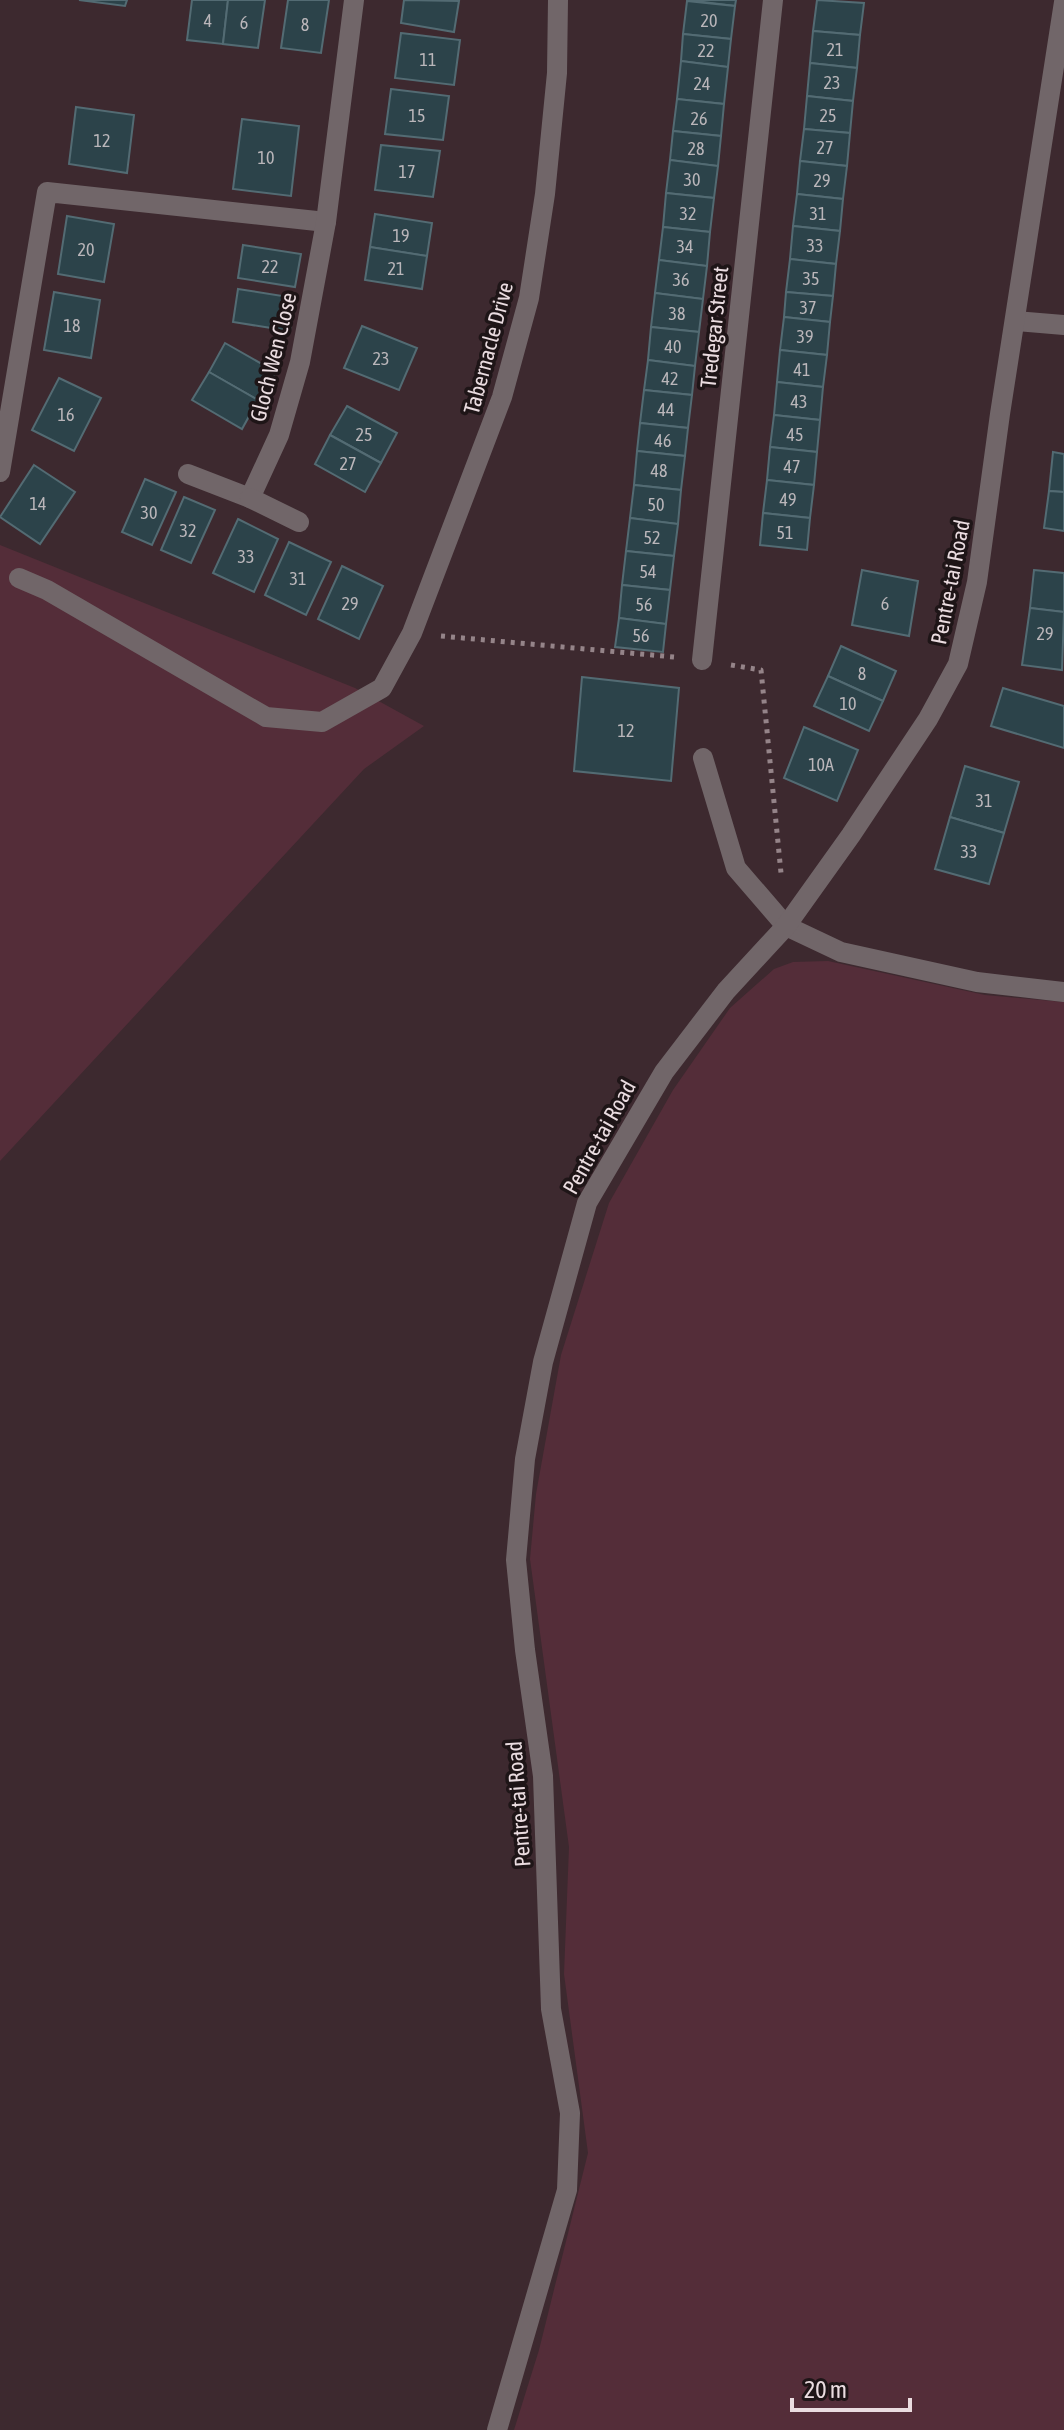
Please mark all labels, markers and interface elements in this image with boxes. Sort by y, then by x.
house number: 4 [204,10,212,31]
house number: 20 [701,10,717,31]
house number: 6 [240,12,248,33]
house number: 8 [301,14,309,35]
house number: 21 [827,39,843,60]
house number: 22 [698,40,714,61]
house number: 11 [420,49,436,70]
house number: 23 [824,72,840,93]
house number: 24 [694,73,710,94]
house number: 15 [409,105,425,126]
house number: 25 [820,105,836,126]
house number: 26 [691,108,707,129]
house number: 12 [94,130,110,151]
house number: 27 [817,137,833,158]
house number: 28 [688,138,704,159]
house number: 10 [258,147,274,168]
house number: 17 [399,161,415,182]
house number: 30 [684,169,700,190]
house number: 29 [814,170,830,191]
house number: 32 [680,203,696,224]
house number: 31 [810,203,826,224]
house number: 19 [393,225,409,246]
house number: 33 [807,235,823,256]
house number: 34 [677,236,693,257]
house number: 20 [78,239,94,260]
house number: 22 [262,256,278,277]
house number: 21 [388,258,404,279]
street label: Tredegar Street [695,265,733,389]
house number: 35 [803,268,819,289]
house number: 36 [673,269,689,290]
street label: Tabernacle Drive [458,279,518,417]
street label: Gloch Wen Close [244,290,302,424]
house number: 37 [800,297,816,318]
house number: 38 [669,303,685,324]
house number: 18 [64,315,80,336]
house number: 39 [797,326,813,347]
house number: 40 [665,336,681,357]
house number: 23 [373,348,389,369]
house number: 41 [794,359,810,380]
house number: 42 [662,368,678,389]
house number: 43 [791,391,807,412]
house number: 44 [658,399,674,420]
house number: 16 [58,404,74,425]
house number: 25 [356,424,372,445]
house number: 45 [787,424,803,445]
house number: 46 [655,430,671,451]
house number: 27 [340,453,356,474]
house number: 47 [784,456,800,477]
house number: 48 [651,460,667,481]
house number: 49 [780,489,796,510]
house number: 14 [30,493,46,514]
house number: 50 [648,494,664,515]
house number: 30 [141,502,157,523]
street label: Pentre-tai Road [925,518,975,646]
house number: 32 [180,520,196,541]
house number: 51 [777,522,793,543]
house number: 52 [644,527,660,548]
house number: 33 [238,546,254,567]
house number: 54 [640,561,656,582]
house number: 31 [290,568,306,589]
house number: 29 [342,593,358,614]
house number: 6 [881,593,889,614]
house number: 56 [636,594,652,615]
house number: 29 [1037,623,1053,644]
house number: 56 [633,625,649,646]
house number: 8 [858,663,866,684]
house number: 10 [840,693,856,714]
house number: 12 [618,720,634,741]
house number: 10A [808,754,834,775]
house number: 31 [976,790,992,811]
house number: 33 [961,841,977,862]
street label: Pentre-tai Road [557,1076,641,1198]
street label: Pentre-tai Road [501,1740,535,1868]
scale bar [792,2362,910,2412]
text: 20 m [804,2376,847,2403]

